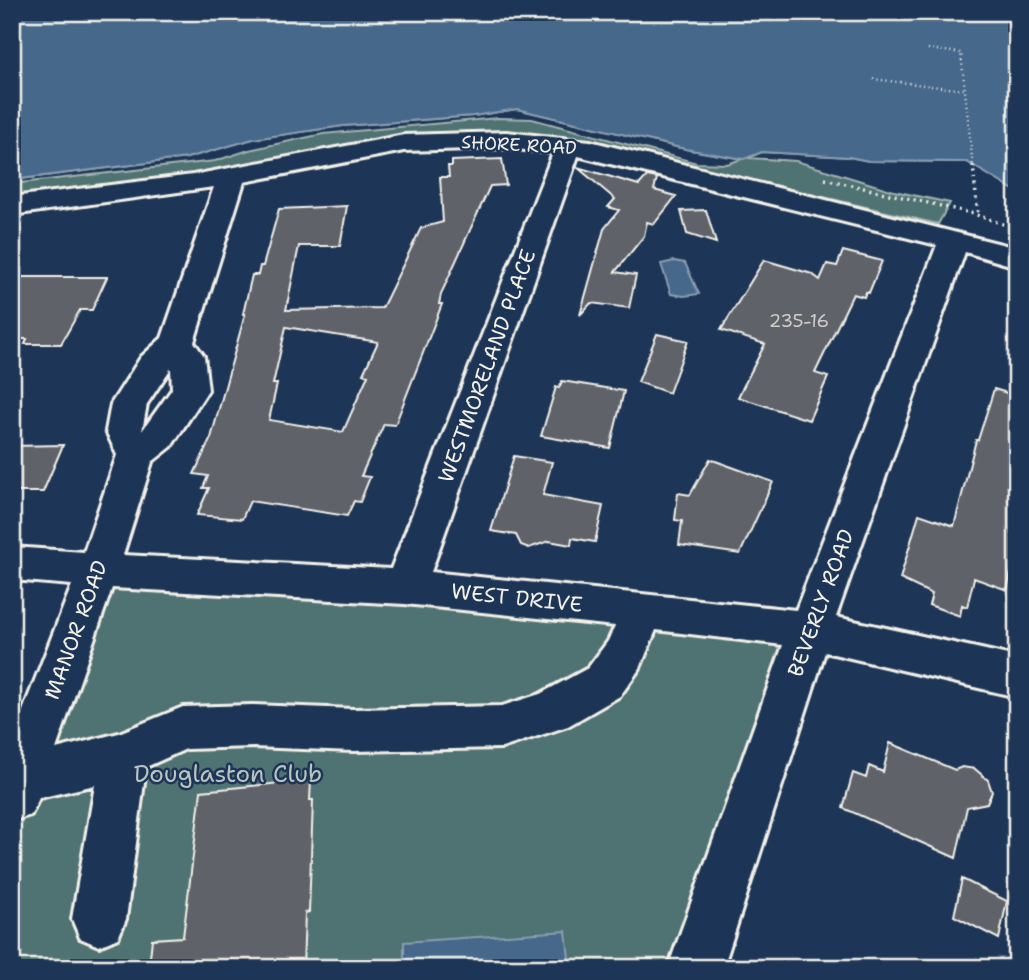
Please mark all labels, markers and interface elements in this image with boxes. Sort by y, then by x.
street label: SHORE ROAD [461,130,577,160]
street label: WESTMORELAND PLACE [432,245,542,487]
house number: 235-16 [769,309,829,333]
street label: BEVERLY ROAD [781,525,861,681]
street label: MANOR ROAD [38,556,114,704]
street label: WEST DRIVE [450,577,584,619]
park label: Douglaston Club [134,758,322,790]

